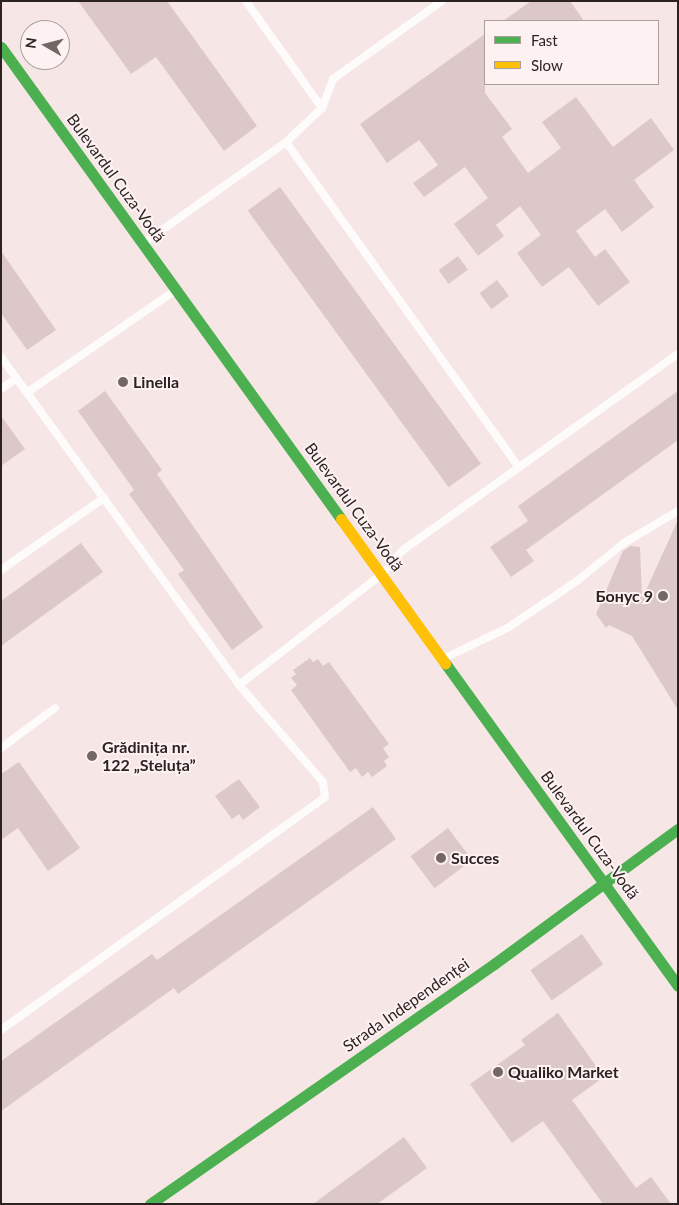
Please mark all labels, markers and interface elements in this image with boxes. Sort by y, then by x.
north arrow [20,20,70,70]
legend [484,20,659,85]
text: Fast [531,31,558,49]
text: N [21,36,40,50]
text: Slow [531,56,563,74]
street label: Bulevardul Cuza-Vodă [63,110,169,246]
place label: Linella [133,372,179,392]
marker: Linella [117,376,129,388]
street label: Bulevardul Cuza-Vodă [301,439,407,575]
place label: Бонус 9 [596,586,653,606]
marker: Бонус 9 [657,590,669,602]
place label: Grădinița nr. 122 „Steluța” [102,737,196,775]
marker: Grădinița nr. 122 „Steluța” [86,750,98,762]
street label: Bulevardul Cuza-Vodă [537,767,643,903]
place label: Succes [451,848,499,868]
marker: Succes [435,852,447,864]
street label: Strada Independenței [339,954,473,1056]
place label: Qualiko Market [508,1062,619,1082]
marker: Qualiko Market [492,1066,504,1078]

